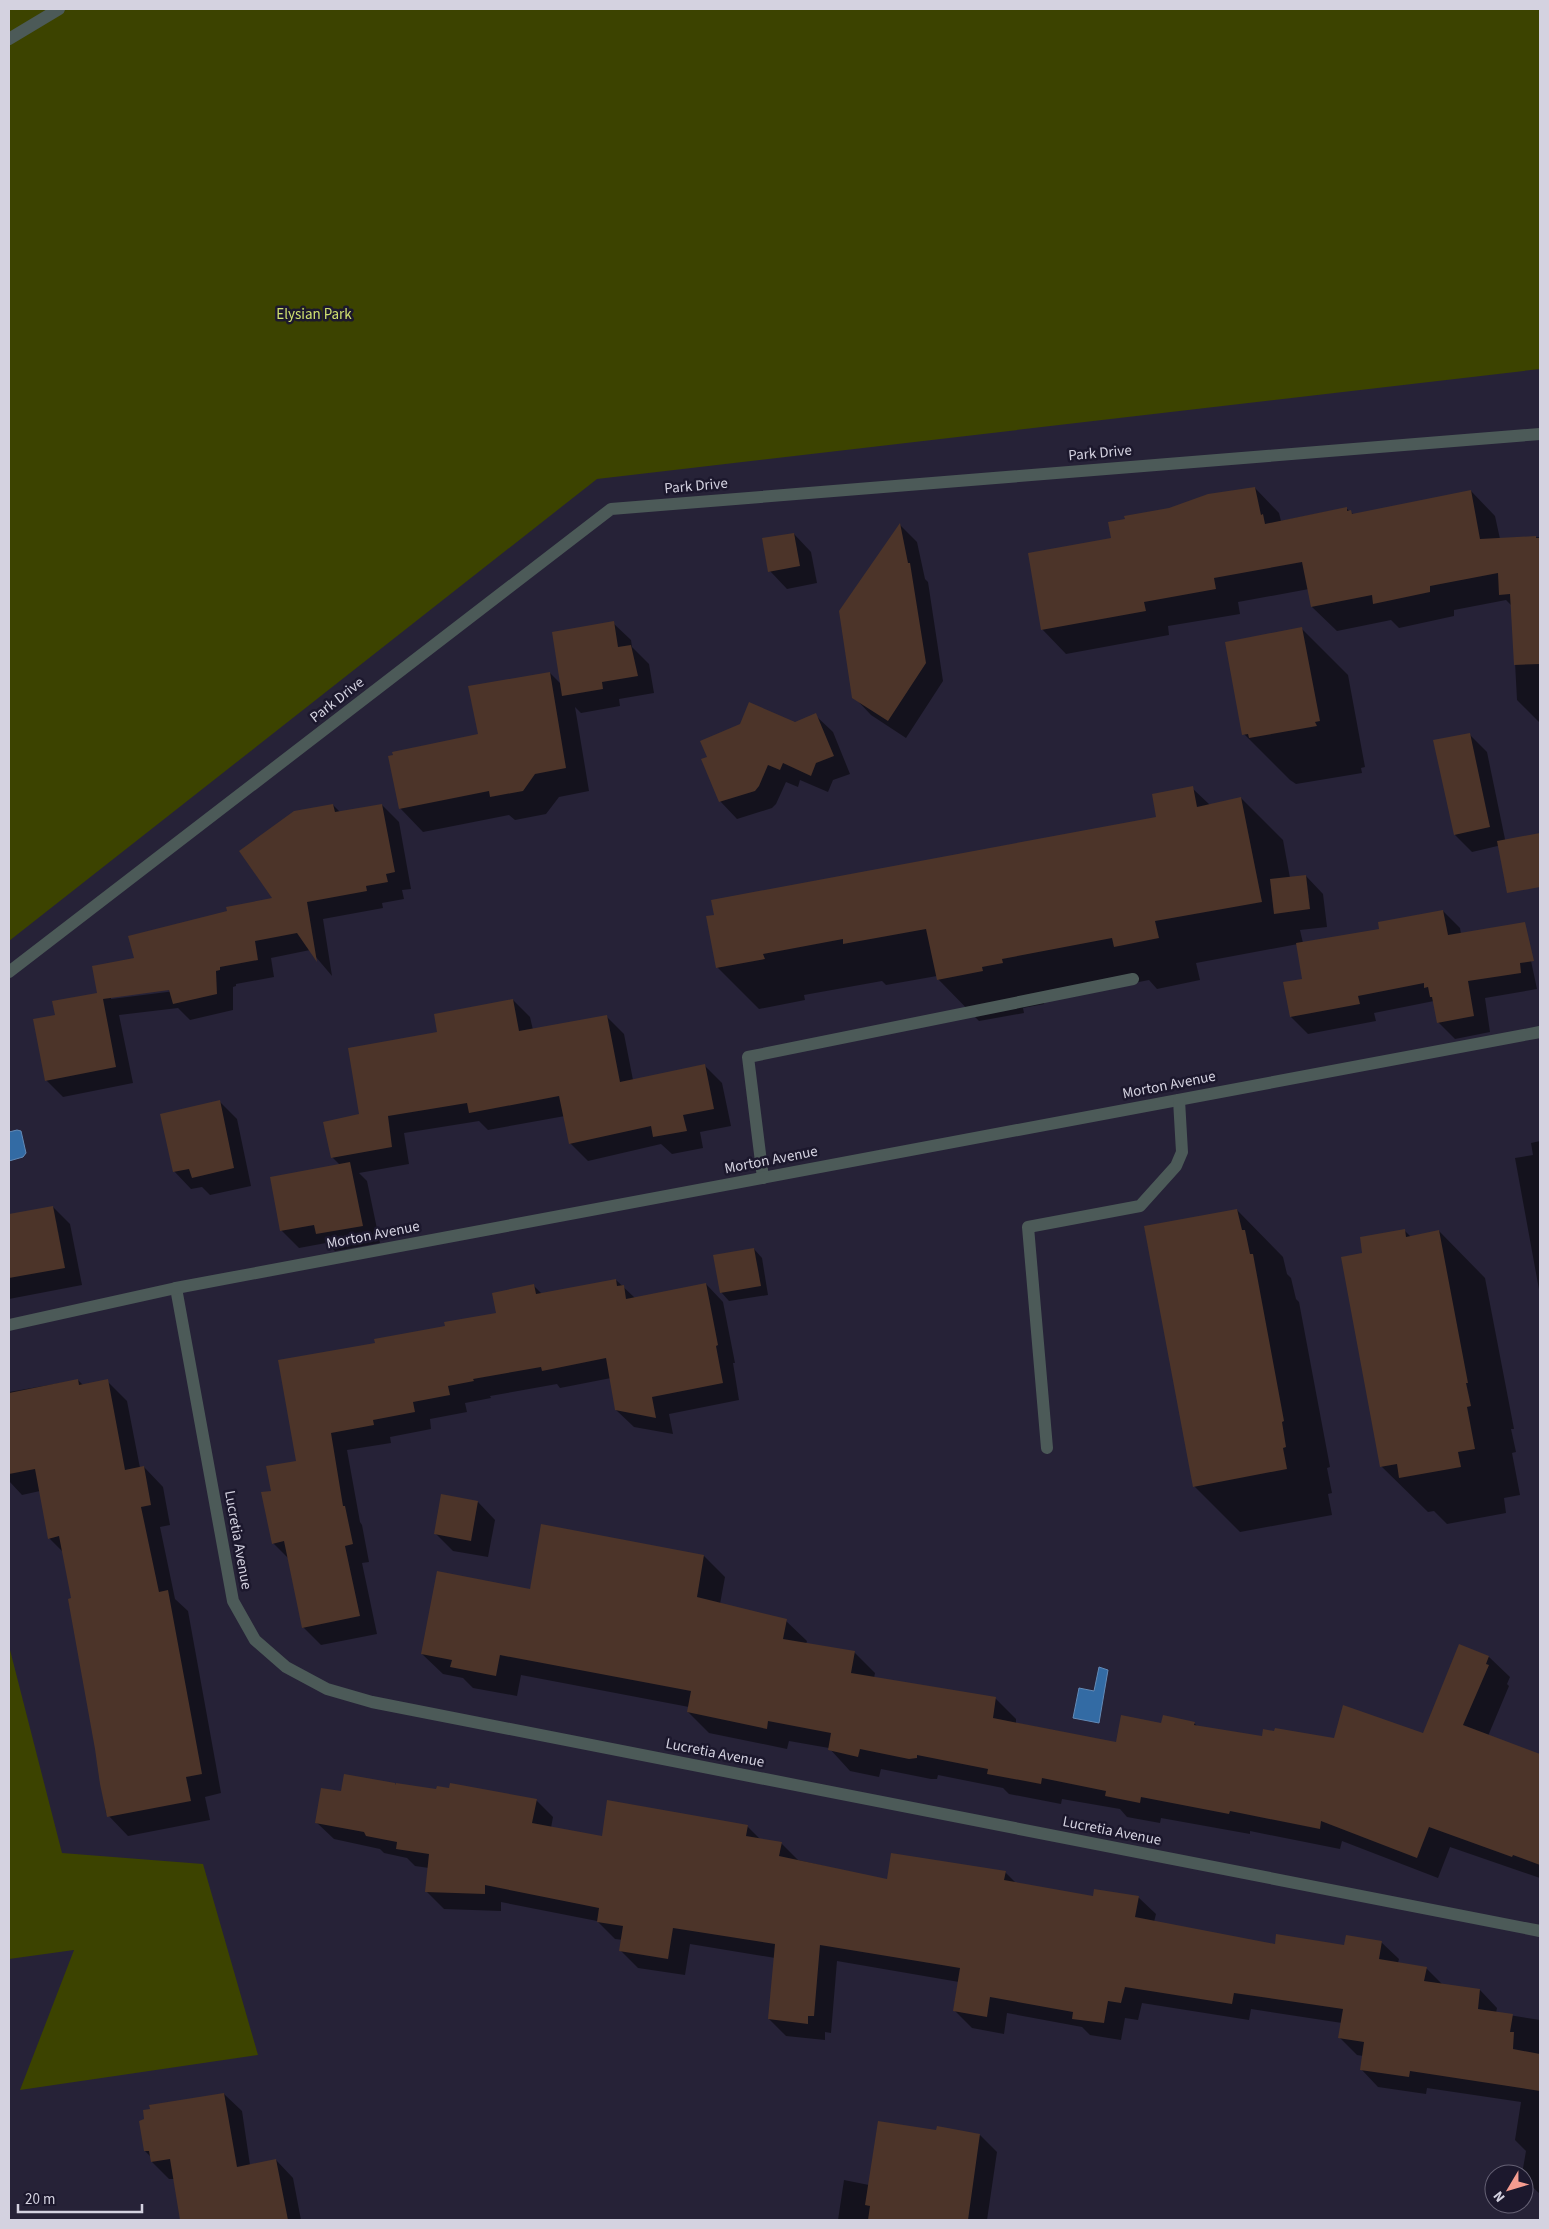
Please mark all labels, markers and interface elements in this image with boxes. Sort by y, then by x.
park label: Elysian Park [276,304,352,325]
street label: Park Drive [1067,440,1133,466]
street label: Park Drive [663,473,729,499]
street label: Park Drive [305,672,369,728]
street label: Morton Avenue [1121,1066,1217,1104]
street label: Morton Avenue [723,1141,819,1179]
street label: Morton Avenue [325,1216,421,1254]
street label: Lucretia Avenue [219,1489,257,1591]
street label: Lucretia Avenue [664,1733,766,1773]
street label: Lucretia Avenue [1061,1811,1163,1851]
north arrow [1484,2164,1534,2214]
scale bar [18,2182,141,2214]
text: N [1489,2187,1510,2206]
text: 20 m [25,2189,55,2210]

